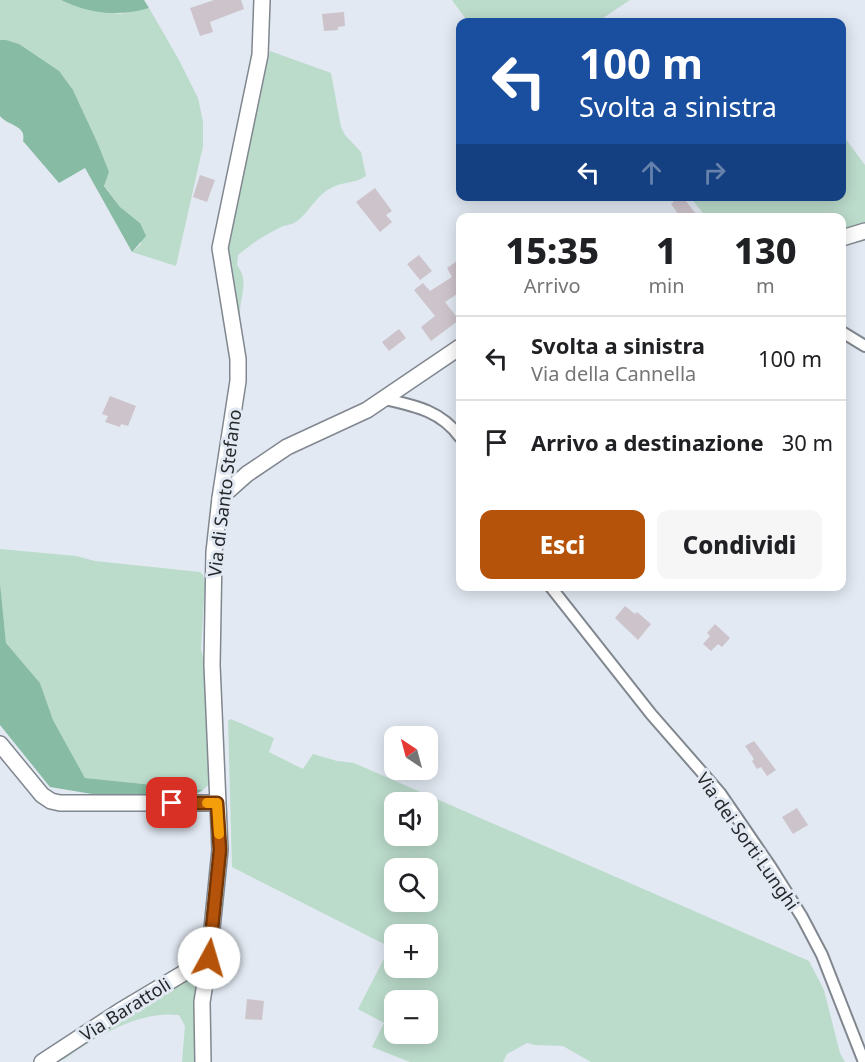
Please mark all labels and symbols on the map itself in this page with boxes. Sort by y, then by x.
street label: Via di Santo Stefano [202,408,246,578]
north arrow [384,726,438,780]
street label: Via dei Sorti Lunghi [691,767,805,915]
pin [146,777,197,828]
position arrow [177,926,241,990]
street label: Via Barattoli [75,972,175,1046]

